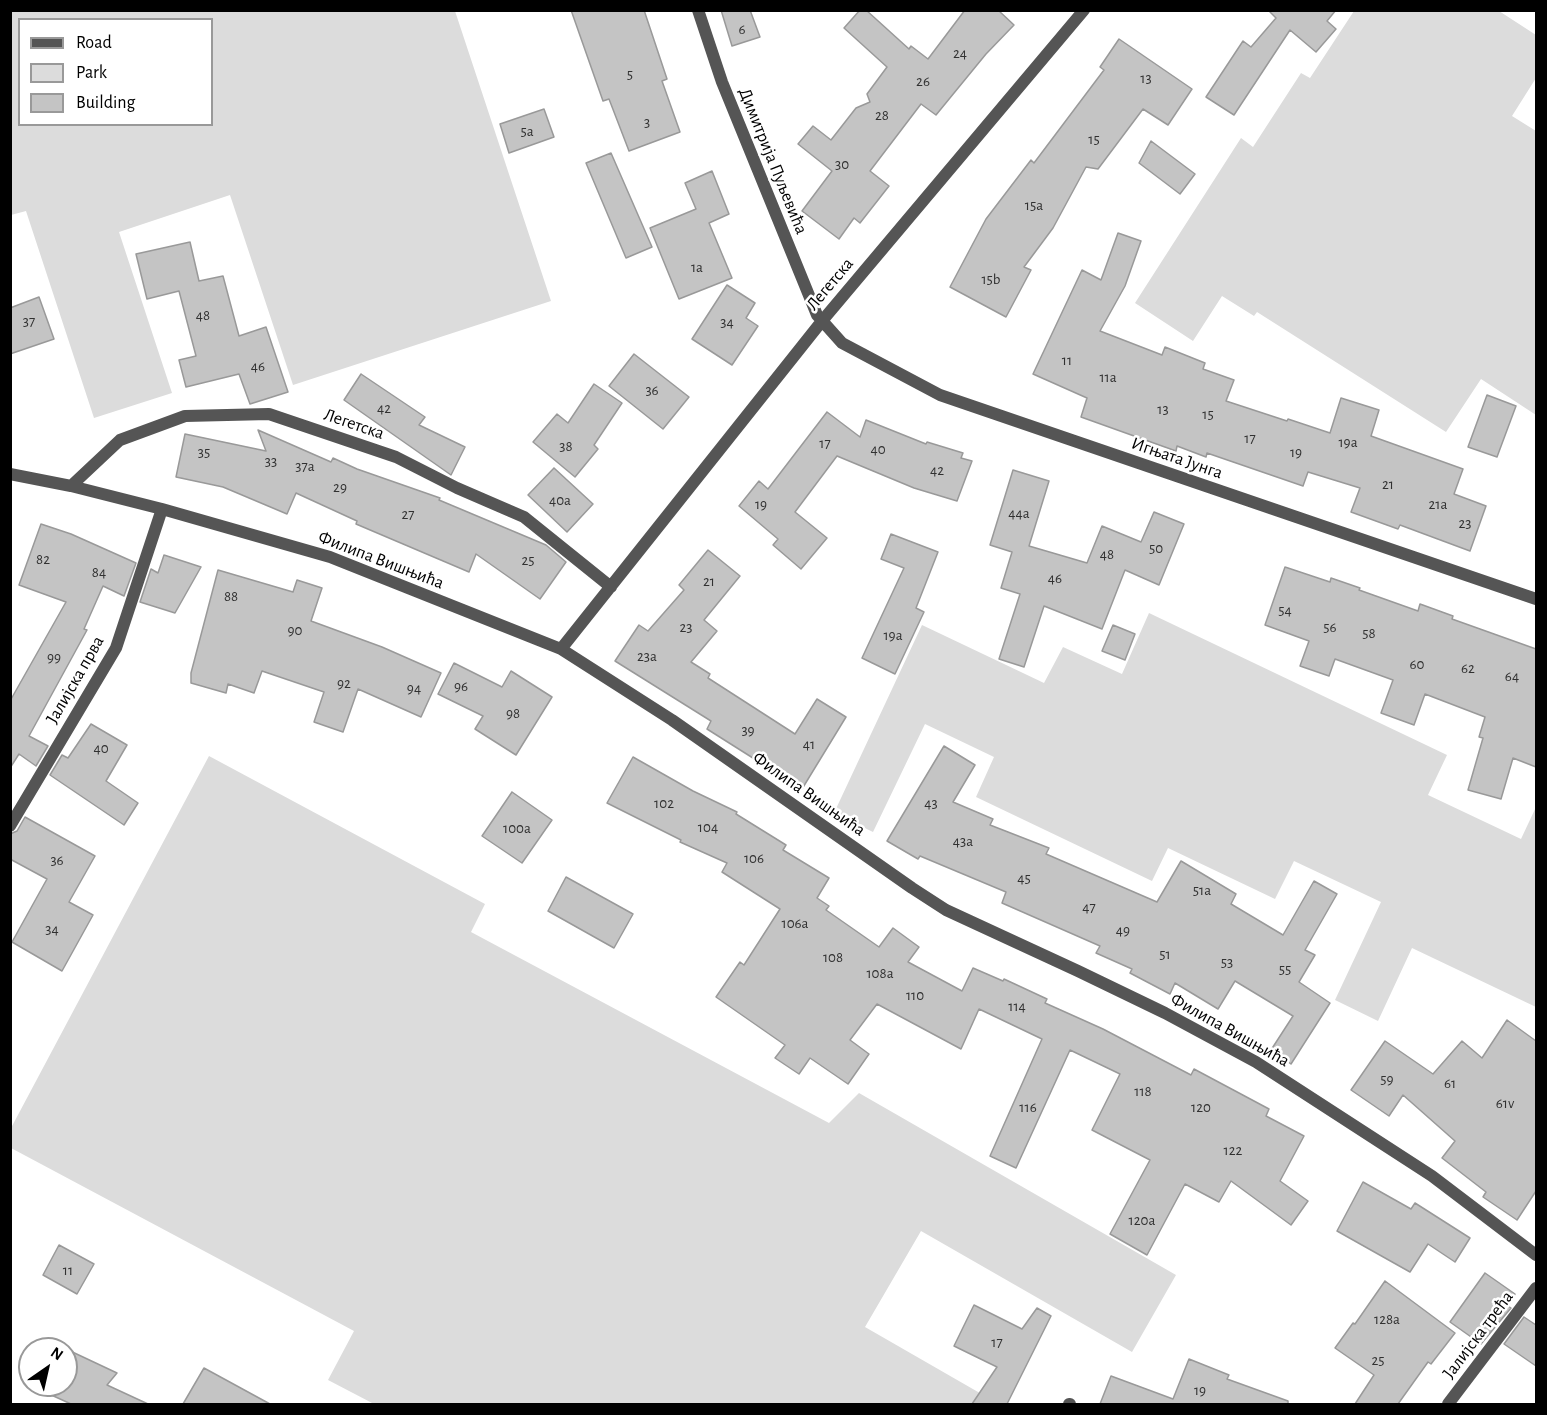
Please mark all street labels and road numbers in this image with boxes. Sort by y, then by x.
street label: Димитрија Пуљевића [734,85,812,237]
street label: Легетска [802,253,858,315]
street label: Легетска [321,404,387,444]
street label: Игњата Јунга [1129,432,1225,484]
street label: Филипа Вишњића [315,526,447,594]
street label: Јалијска прва [41,632,109,728]
street label: Филипа Вишњића [748,747,870,841]
street label: Филипа Вишњића [1167,988,1293,1072]
street label: Јалијска трећа [1438,1287,1518,1383]

